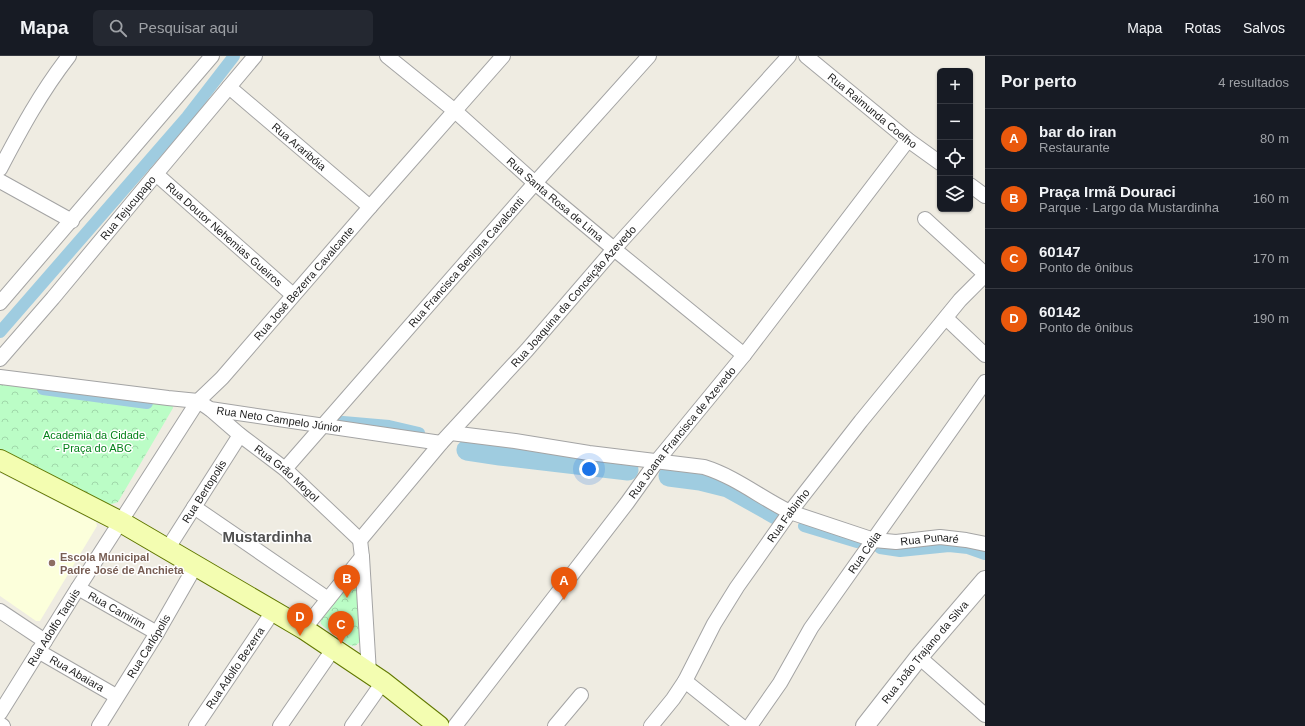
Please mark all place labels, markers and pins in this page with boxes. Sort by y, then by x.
place label: Escola Municipal Padre José de Anchieta [60,551,185,576]
marker: Escola Municipal Padre José de Anchieta [47,558,57,568]
pin: B [334,565,360,598]
pin: A [551,567,577,600]
pin: D [287,603,313,636]
pin: C [328,611,354,644]

